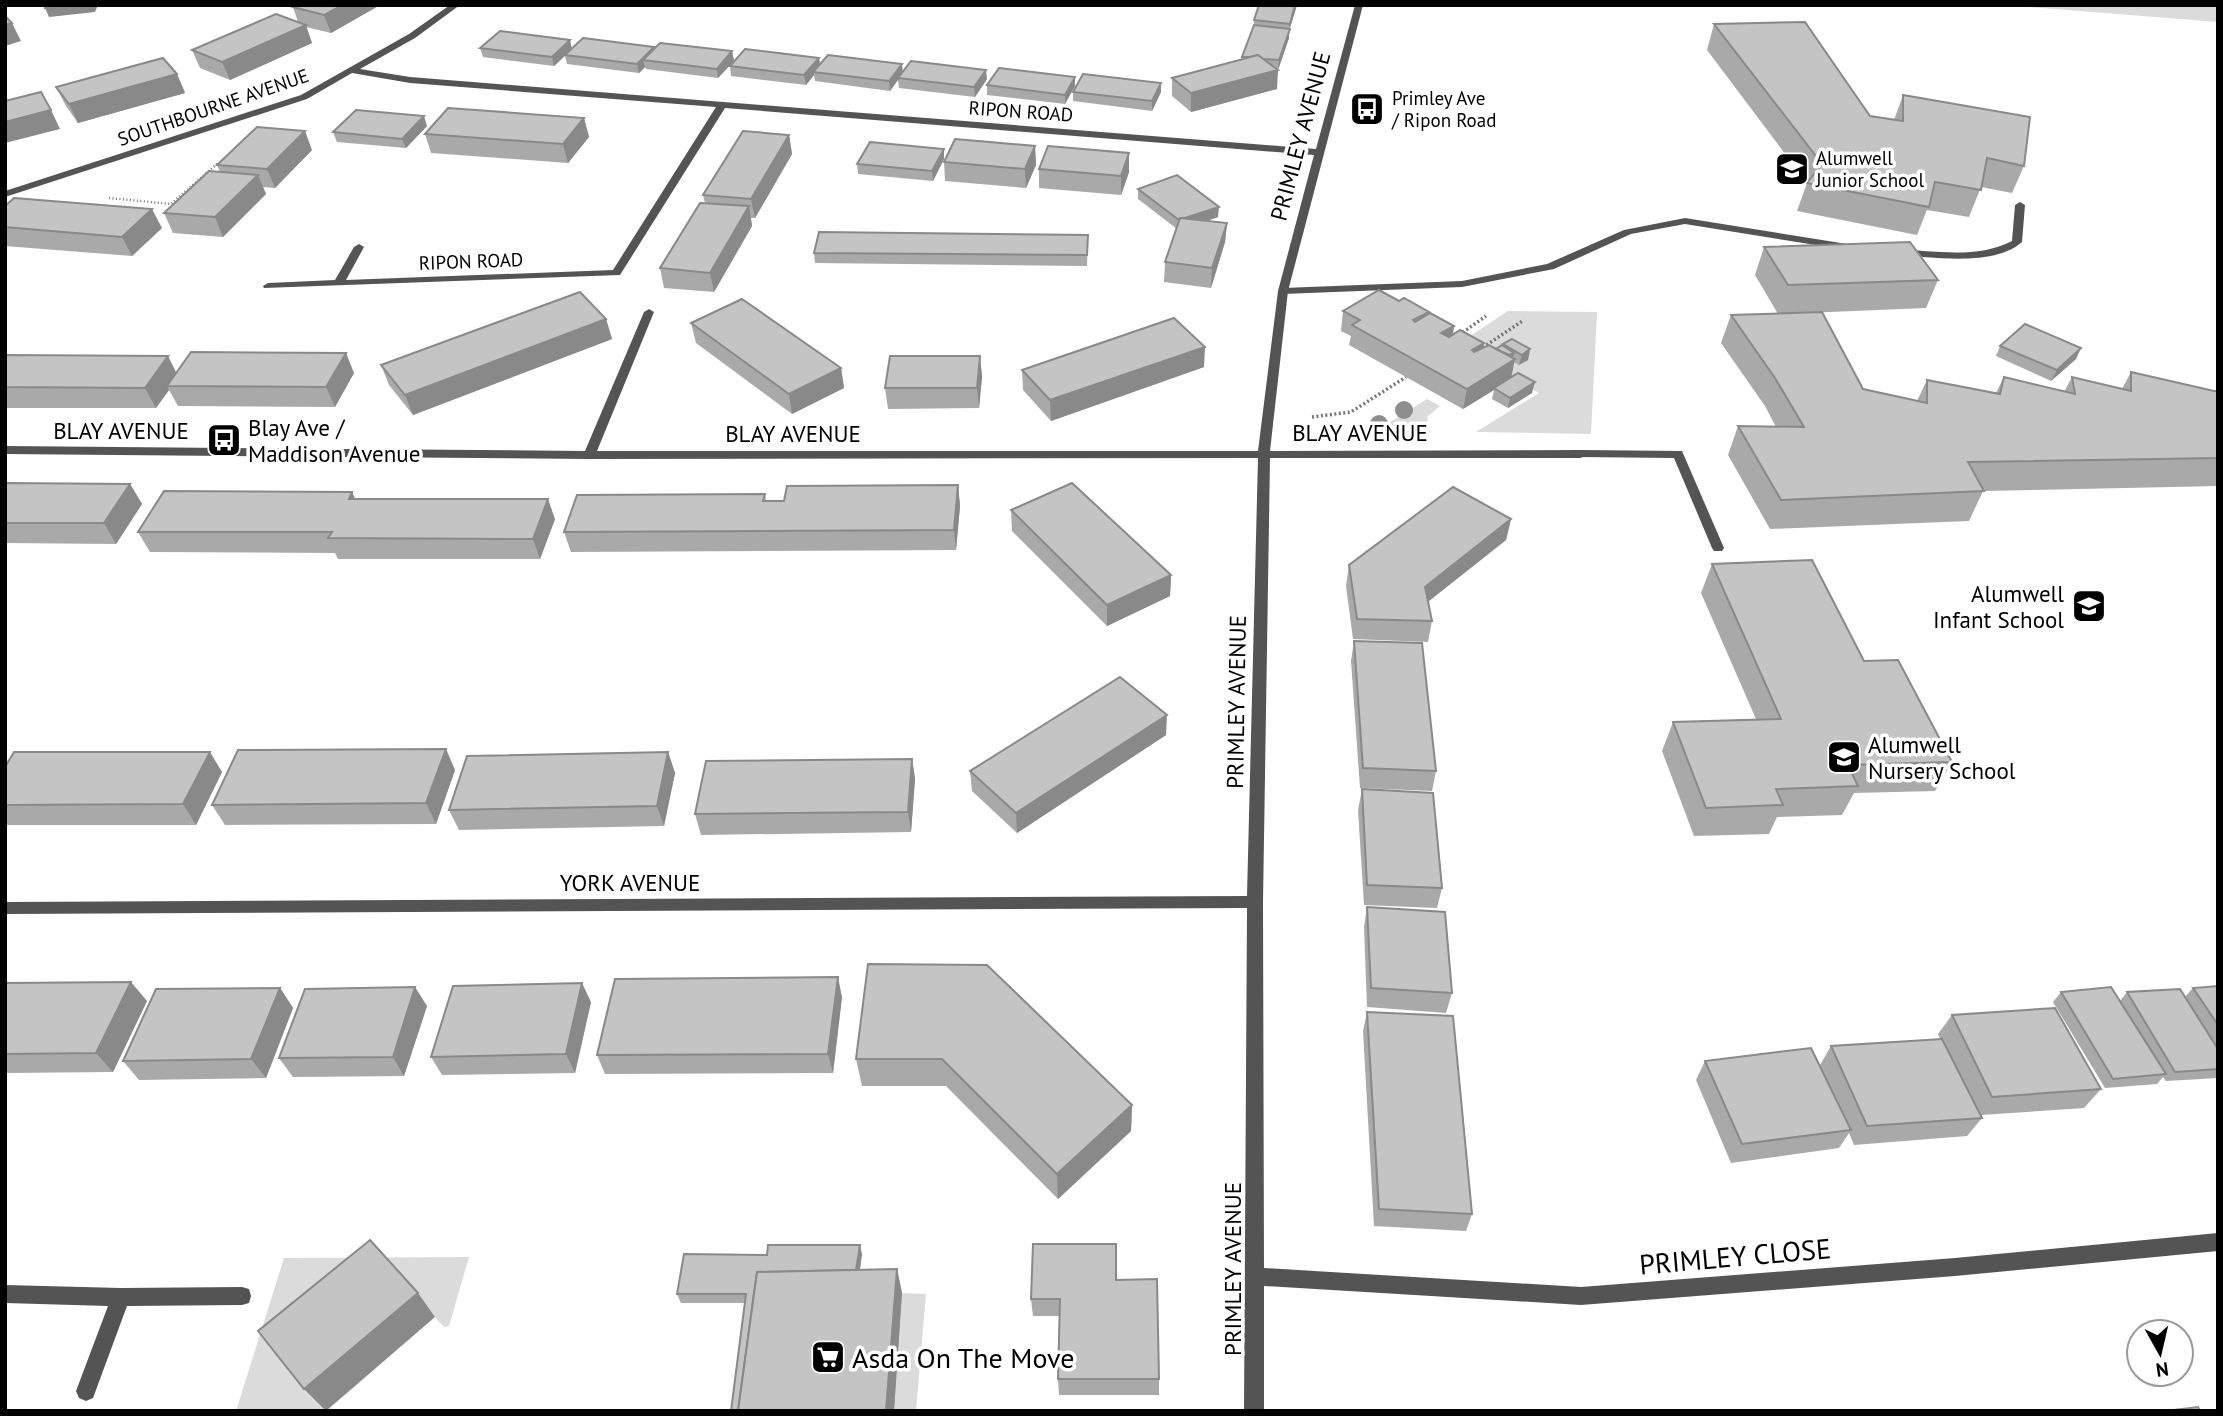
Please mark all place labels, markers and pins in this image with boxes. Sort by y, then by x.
place label: Primley Ave / Ripon Road [1391,86,1496,132]
bus stop icon: Primley Ave / Ripon Road [1348,90,1386,128]
place label: Alumwell Junior School [1815,146,1924,192]
school or university icon: Alumwell Junior School [1773,150,1811,188]
place label: Blay Ave / Maddison Avenue [248,413,420,468]
bus stop icon: Blay Ave / Maddison Avenue [205,421,243,459]
place label: Alumwell Infant School [1933,579,2064,634]
school or university icon: Alumwell Infant School [2070,587,2108,625]
place label: Alumwell Nursery School [1868,730,2016,785]
school or university icon: Alumwell Nursery School [1825,738,1863,776]
supermarket icon: Asda On The Move [809,1338,847,1376]
place label: Asda On The Move [852,1339,1074,1376]

